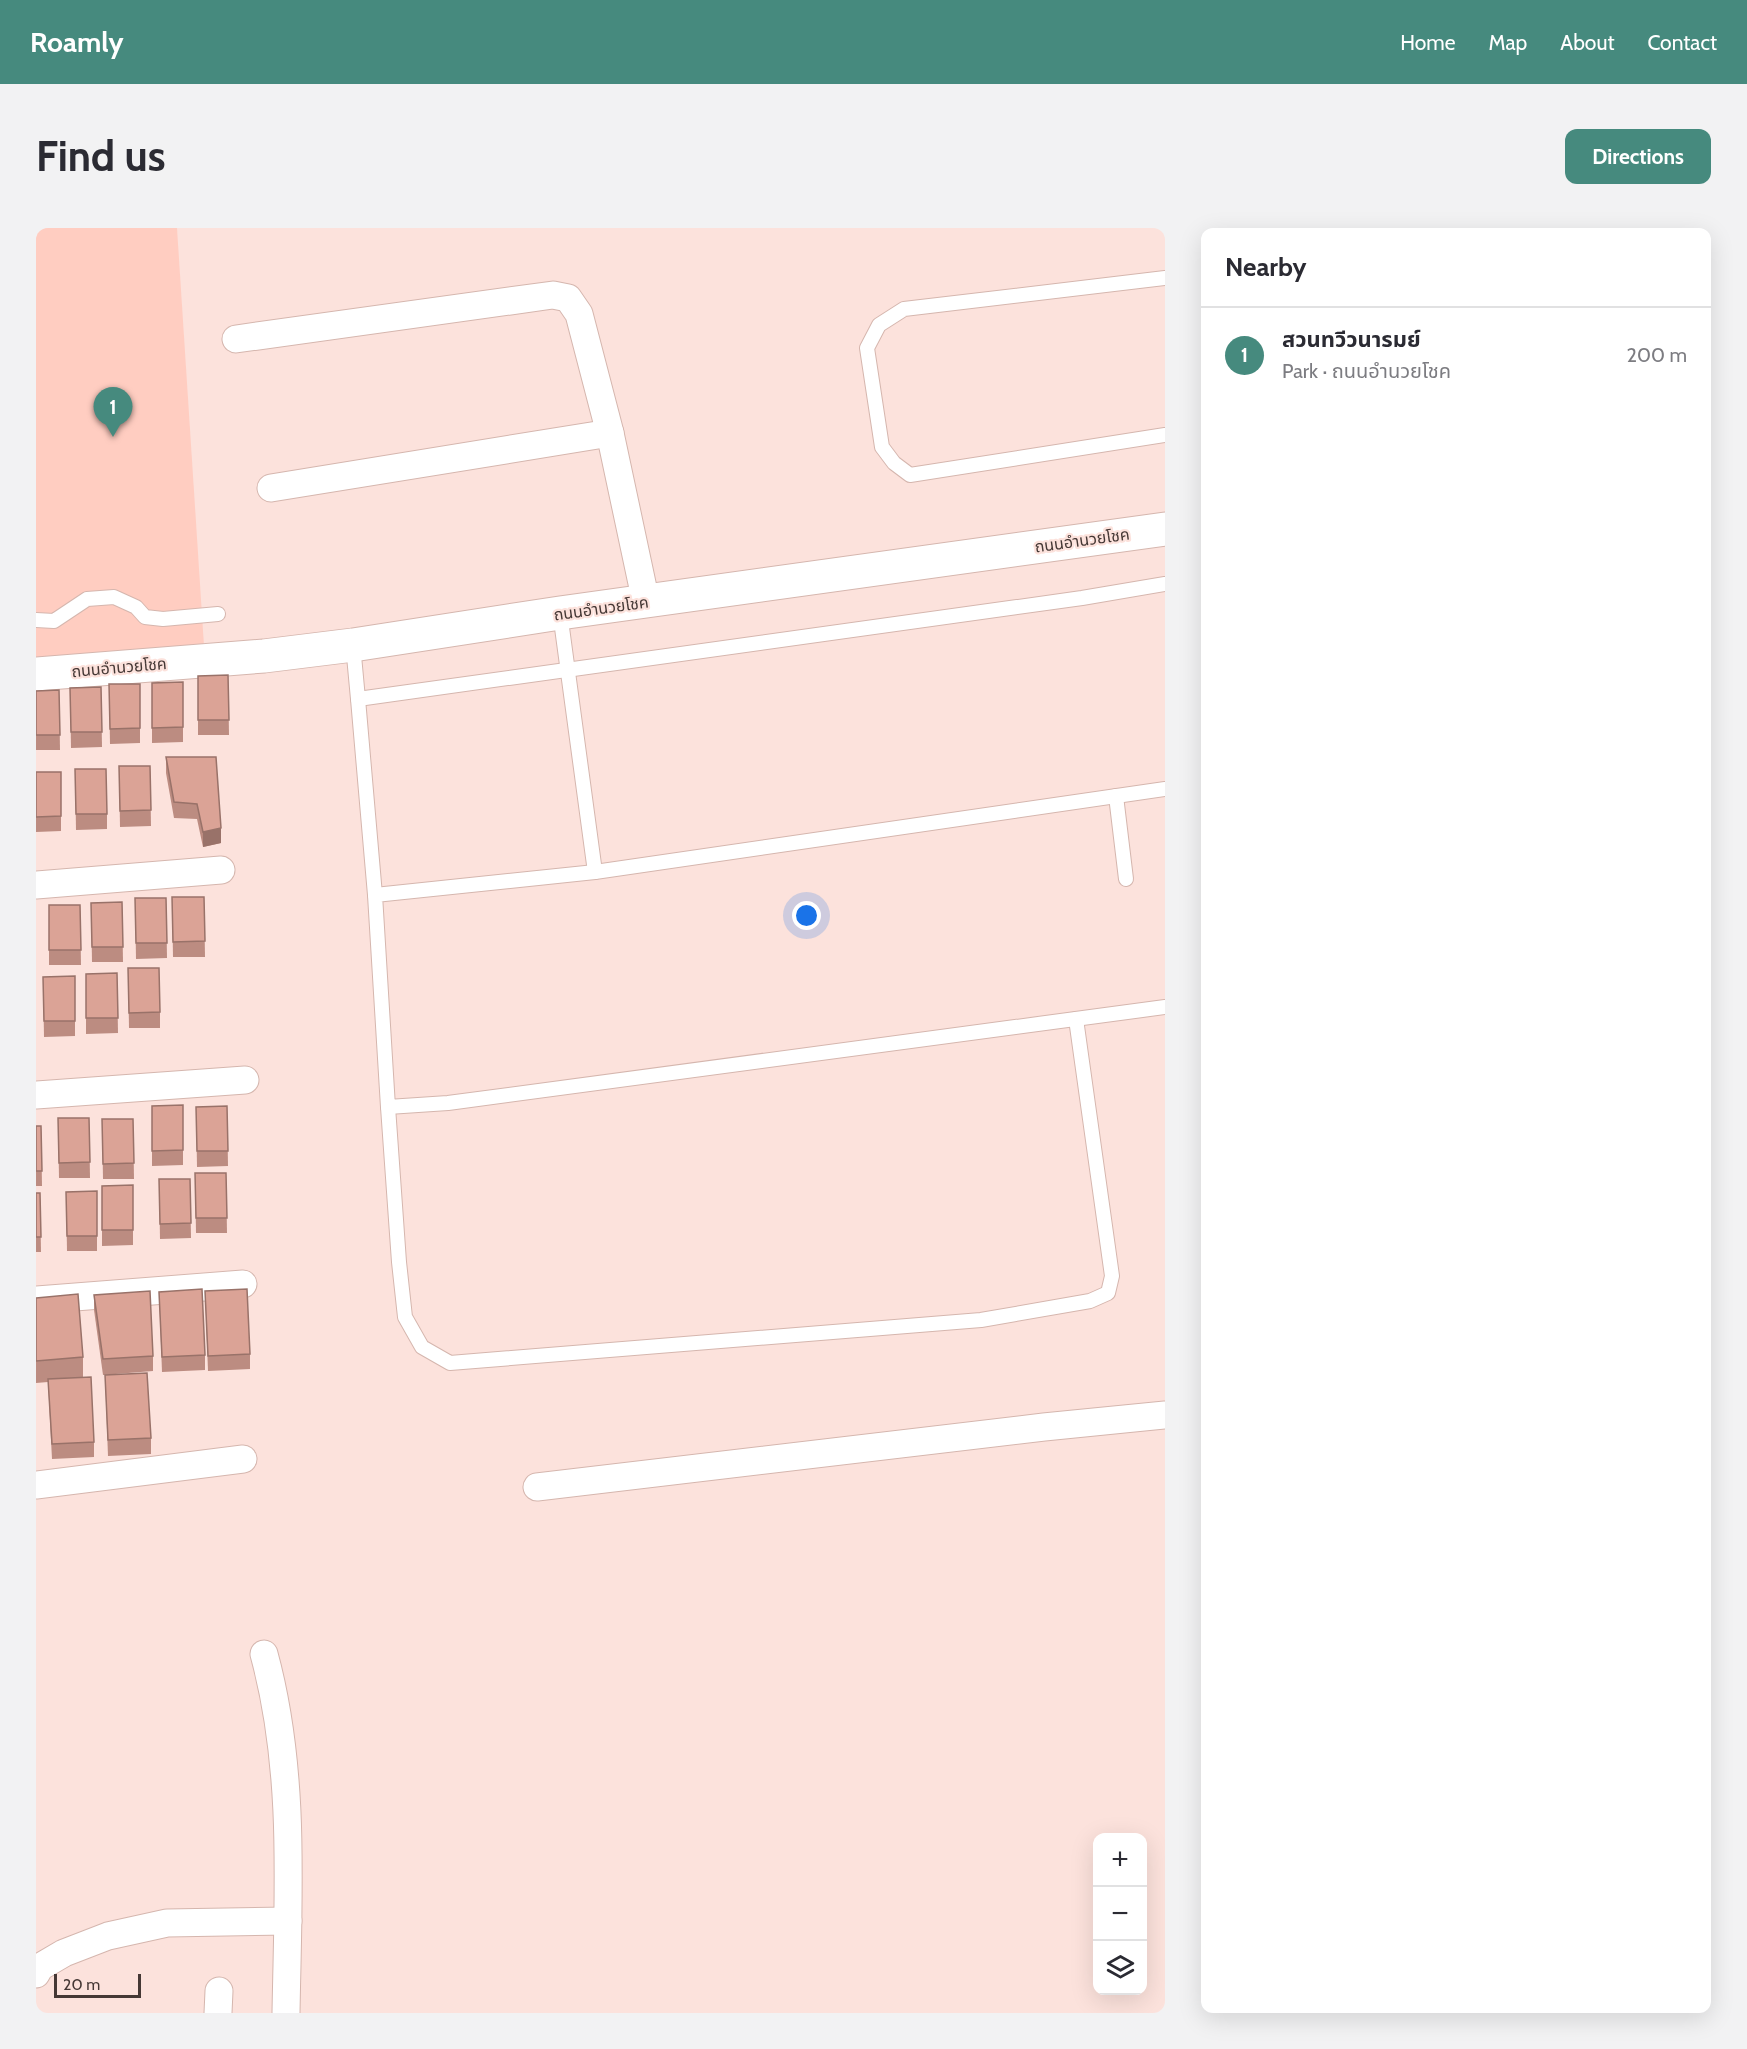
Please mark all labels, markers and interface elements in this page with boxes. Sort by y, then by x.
text: Roamly [30,25,124,59]
text: Home [1400,30,1456,55]
text: Map [1489,30,1527,55]
text: About [1560,30,1614,55]
text: Contact [1647,30,1717,55]
button: Directions [1565,129,1711,184]
text: Find us [36,130,165,182]
text: Nearby [1225,251,1306,283]
text: สวนทวีวนารมย์ [1282,326,1421,353]
text: 1 [1241,343,1248,367]
text: 200 m [1627,343,1687,367]
text: Park · ถนนอำนวยโชค [1282,359,1451,383]
pin: 1 [94,388,133,437]
street label: ถนนอำนวยโชค [1033,524,1131,557]
street label: ถนนอำนวยโชค [552,592,650,625]
street label: ถนนอำนวยโชค [71,654,167,681]
your location [792,901,821,930]
map controls [1093,1833,1147,1995]
button: + [1093,1833,1147,1887]
button: − [1093,1887,1147,1941]
button: layers [1093,1941,1147,1995]
scale bar [54,1971,141,1998]
text: 20 m [63,1975,100,1994]

